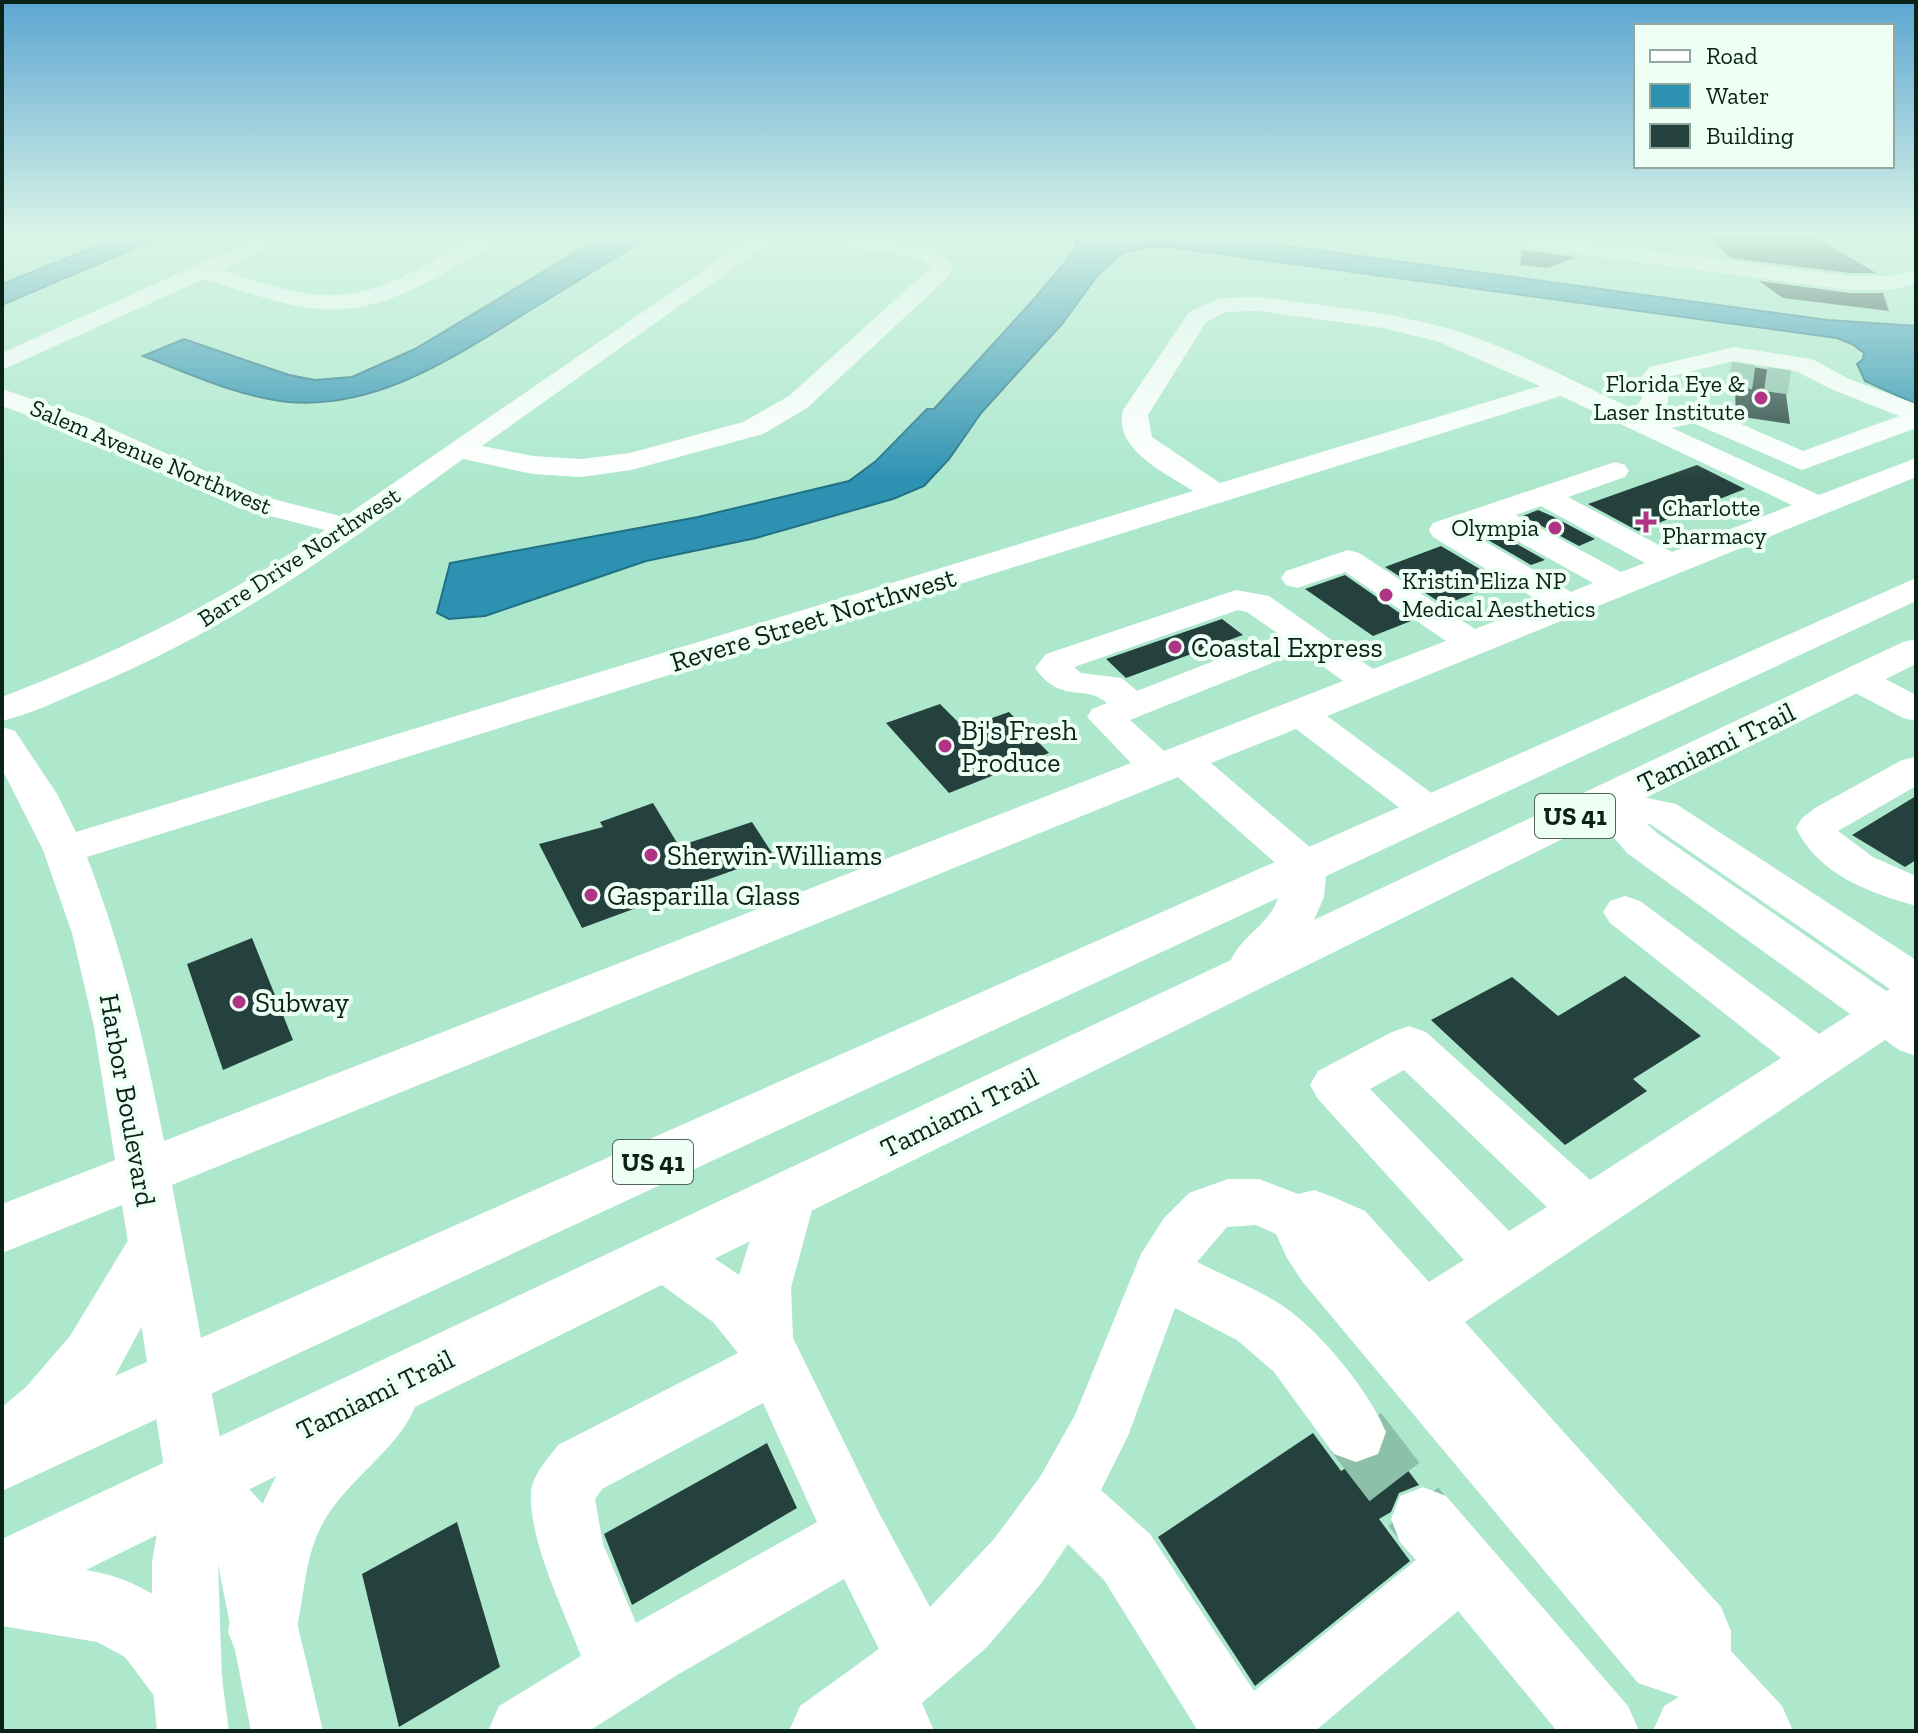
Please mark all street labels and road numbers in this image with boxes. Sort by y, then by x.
street label: Salem Avenue Northwest [26,393,276,521]
street label: Barre Drive Northwest [192,480,405,633]
street label: Revere Street Northwest [666,560,960,679]
street label: Tamiami Trail [1632,695,1800,800]
road number: US 41 [1535,794,1615,838]
street label: Harbor Boulevard [93,991,162,1209]
street label: Tamiami Trail [875,1060,1043,1165]
road number: US 41 [613,1140,693,1184]
street label: Tamiami Trail [291,1342,459,1447]

